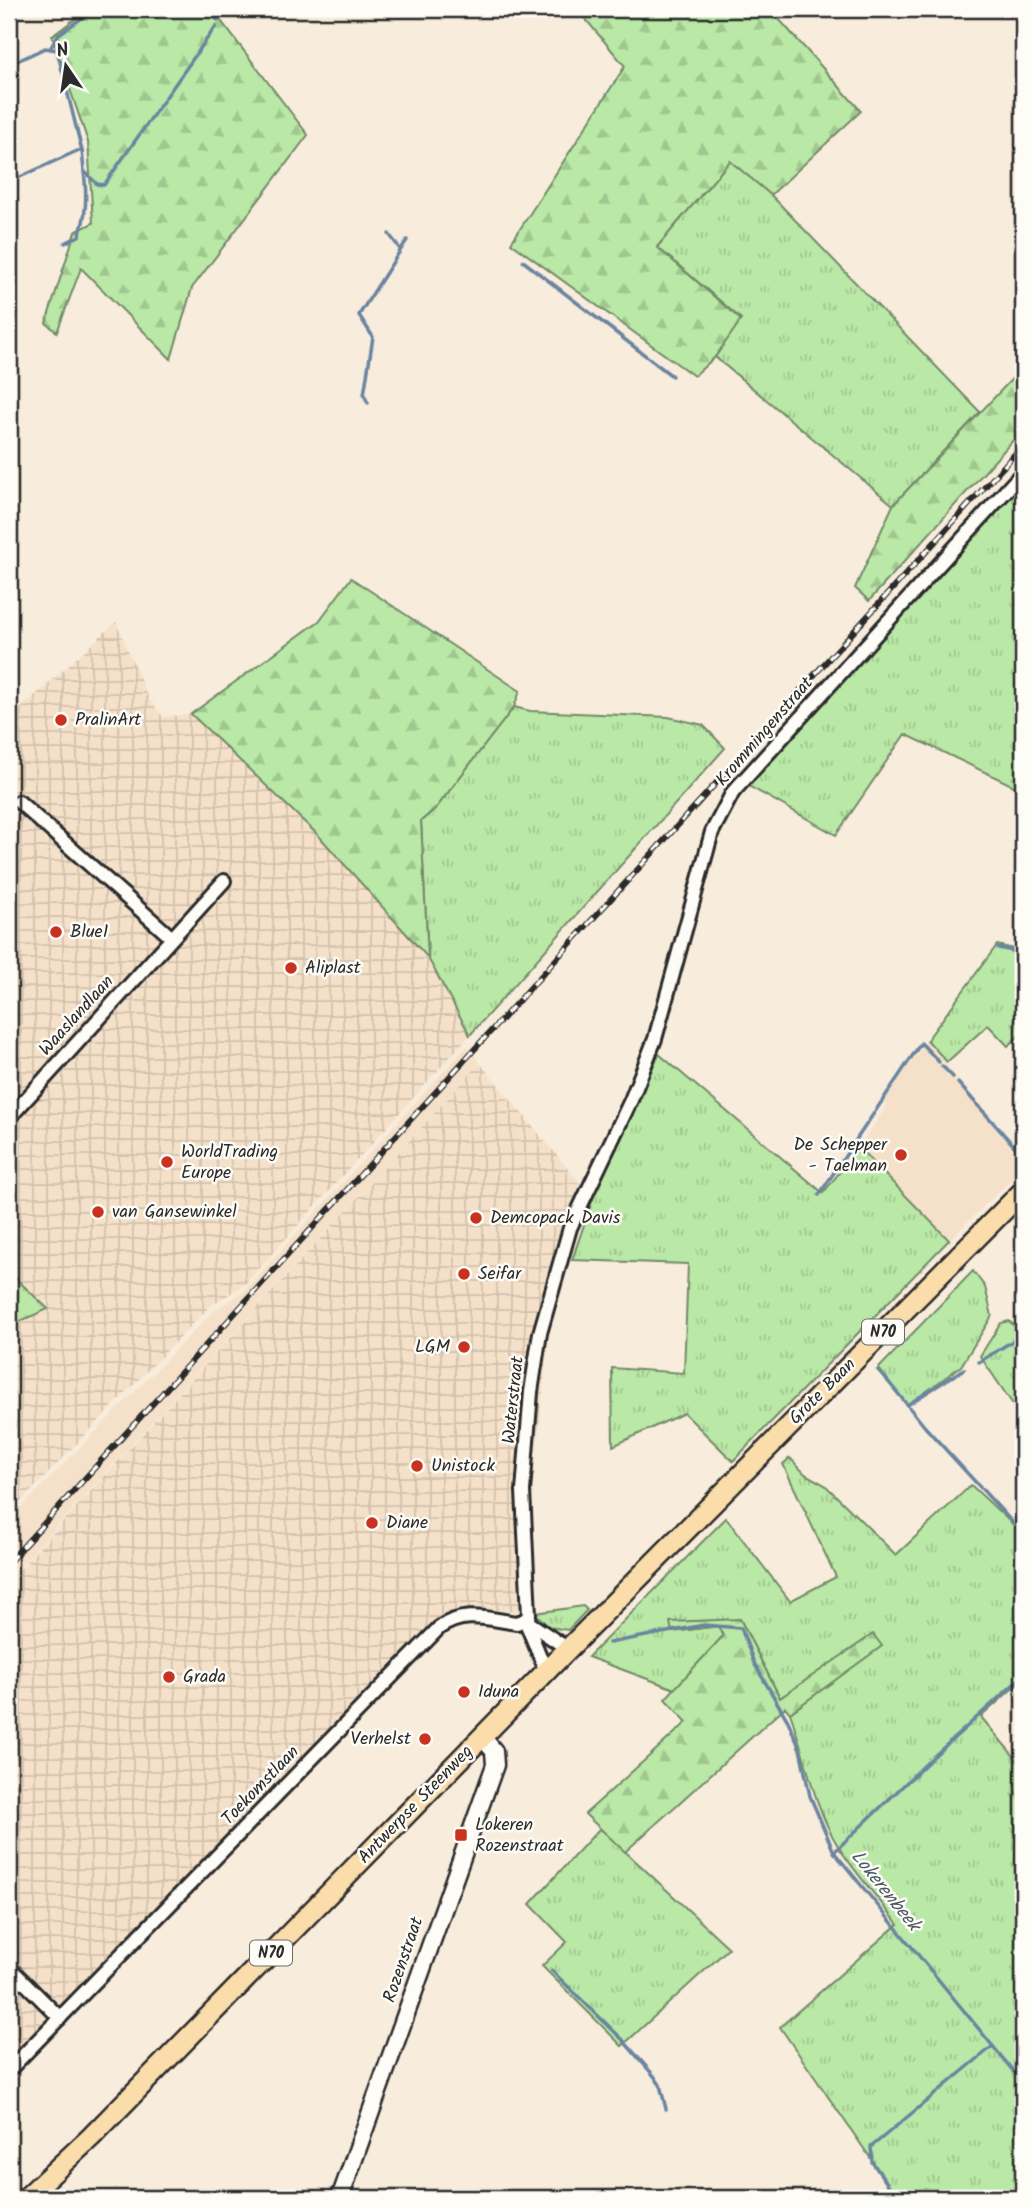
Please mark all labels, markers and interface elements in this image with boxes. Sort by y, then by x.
north arrow [32,32,102,102]
text: N [53,35,72,67]
street label: Krommingenstraat [709,670,822,794]
place label: PralinArt [75,706,142,735]
marker: PralinArt [53,712,69,728]
place label: Blue1 [70,918,108,947]
marker: Blue1 [48,924,64,940]
place label: Aliplast [305,954,362,983]
marker: Aliplast [283,960,299,976]
street label: Waaslandlaan [32,969,122,1063]
place label: De Schepper - Taelman [793,1131,888,1181]
place label: WorldTrading Europe [181,1138,278,1188]
marker: De Schepper - Taelman [893,1147,909,1163]
marker: WorldTrading Europe [159,1154,175,1170]
place label: van Gansewinkel [112,1198,237,1227]
marker: van Gansewinkel [90,1204,106,1220]
place label: Demcopack Davis [490,1204,621,1233]
marker: Demcopack Davis [468,1210,484,1226]
place label: Seifar [478,1260,522,1289]
marker: Seifar [456,1266,472,1282]
road number: N70 [862,1320,904,1344]
place label: LGM [415,1333,451,1362]
marker: LGM [456,1339,472,1355]
street label: Grote Baan [783,1352,863,1432]
street label: Waterstraat [495,1354,533,1445]
place label: Unistock [431,1452,495,1481]
marker: Unistock [409,1458,425,1474]
place label: Diane [386,1509,428,1538]
marker: Diane [364,1515,380,1531]
place label: Grada [183,1663,226,1692]
marker: Grada [161,1669,177,1685]
place label: Iduna [478,1678,519,1707]
marker: Iduna [456,1684,472,1700]
place label: Verhelst [351,1725,412,1754]
marker: Verhelst [417,1731,433,1747]
street label: Toekomstlaan [215,1739,307,1833]
street label: Antwerpse Steenweg [351,1739,481,1871]
place label: Lokeren Rozenstraat [475,1811,565,1861]
marker: Lokeren Rozenstraat [453,1827,469,1843]
water label: Lokerenbeek [843,1844,929,1941]
street label: Rozenstraat [376,1912,432,2007]
road number: N70 [250,1940,292,1966]

